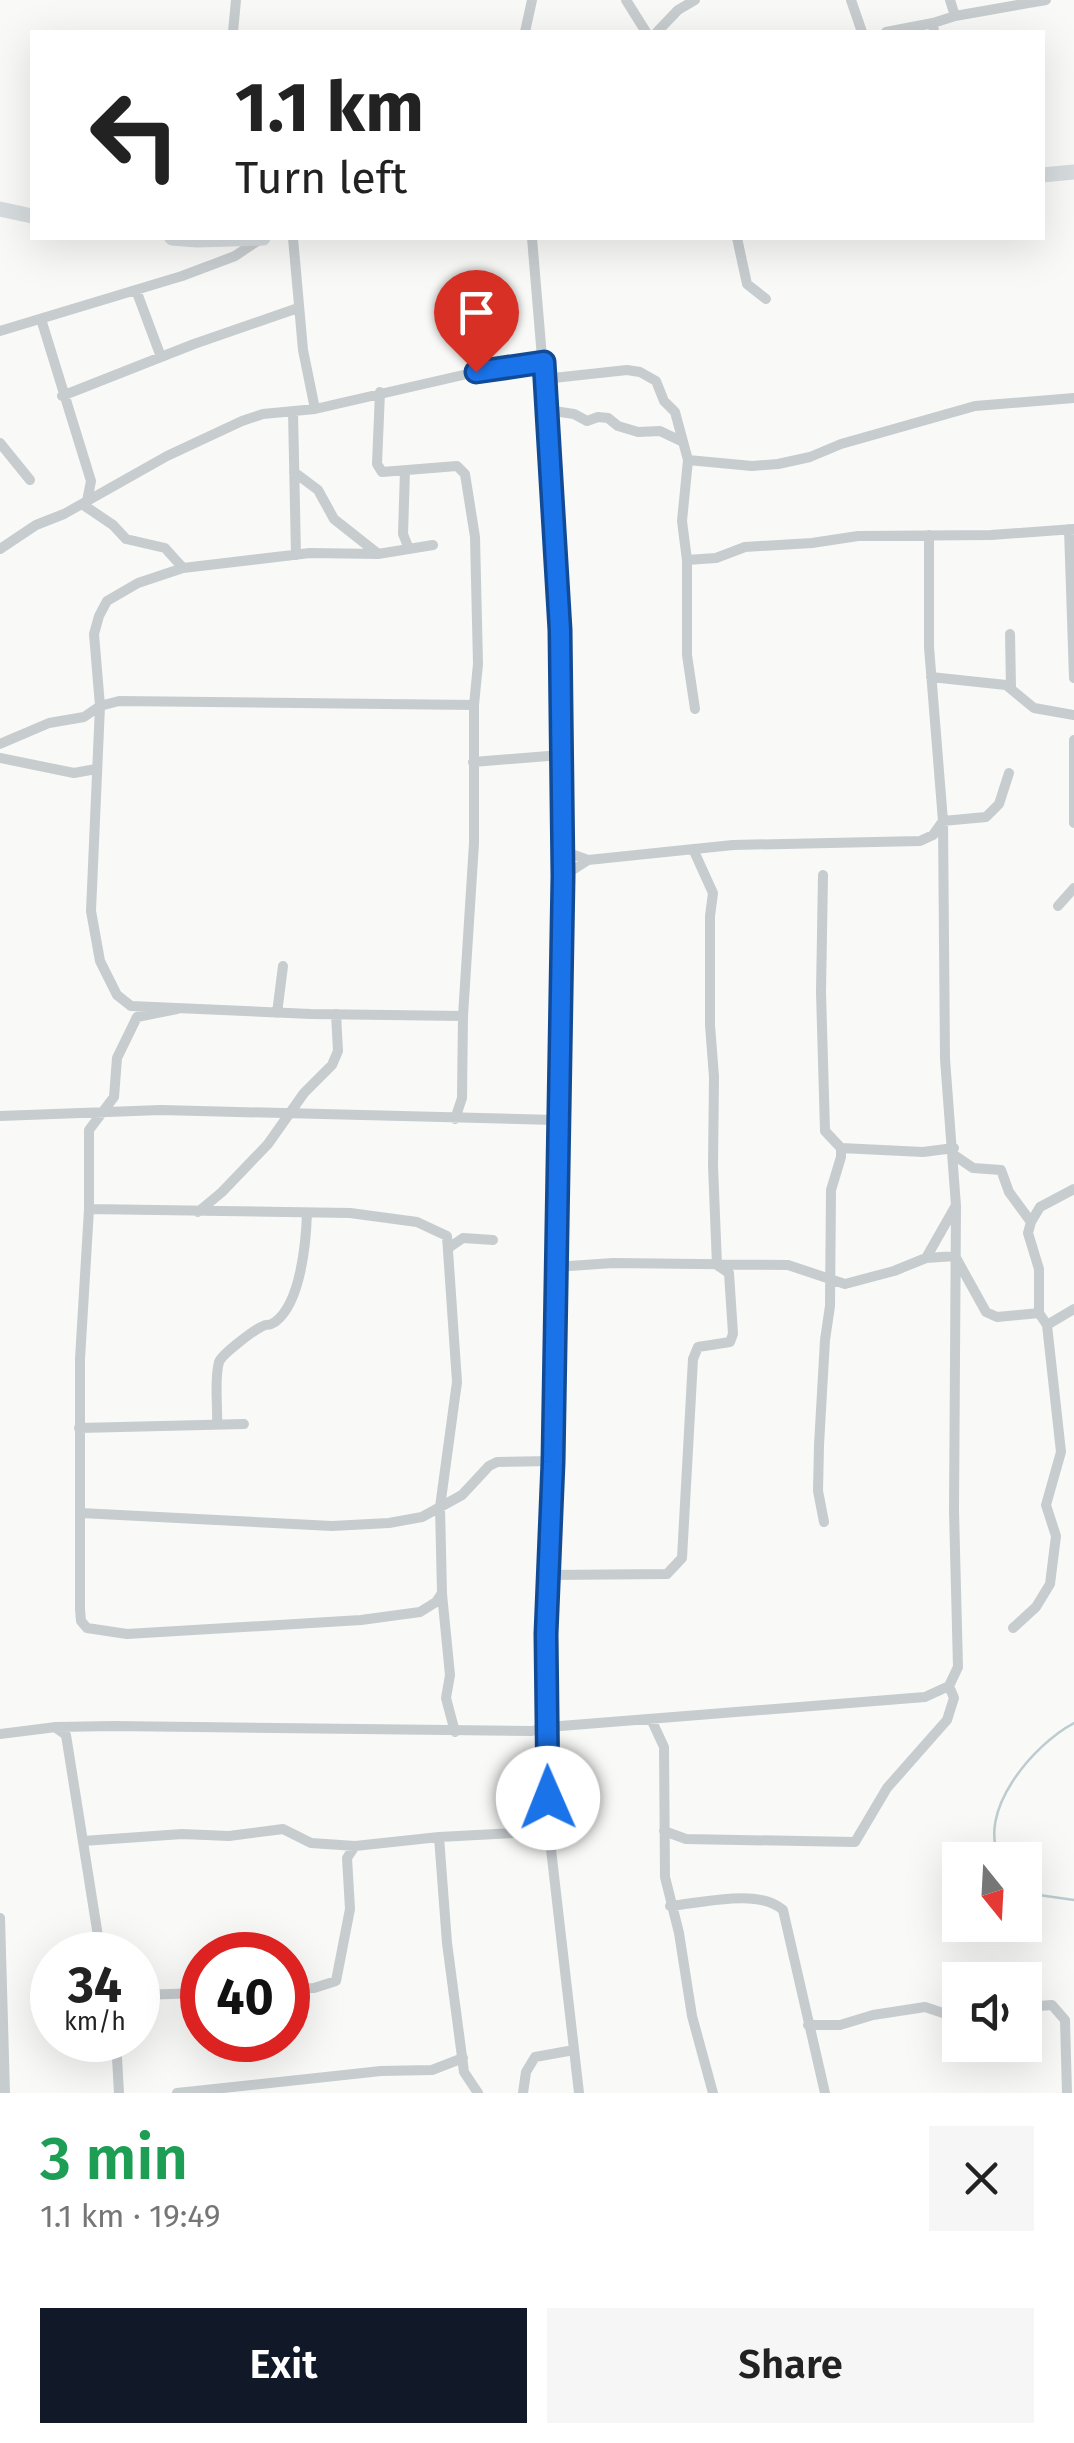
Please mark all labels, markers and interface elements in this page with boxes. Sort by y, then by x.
text: 1.1 km [235,66,424,150]
icon: left [70,70,200,200]
text: Turn left [235,151,407,205]
pin [434,270,519,373]
icon: arrive [449,285,504,340]
position arrow [496,1746,600,1850]
north arrow [942,1842,1042,1942]
map controls [942,1842,1042,2062]
speed limit sign: 40 [180,1932,310,2062]
text: 34 [68,1955,122,2015]
button: sound [942,1962,1042,2062]
text: km/h [64,2007,126,2037]
text: 3 min [40,2123,188,2195]
button: close [929,2126,1034,2231]
text: 1.1 km · 19:49 [40,2197,220,2235]
button: Exit [40,2308,527,2423]
button: Share [547,2308,1034,2423]

